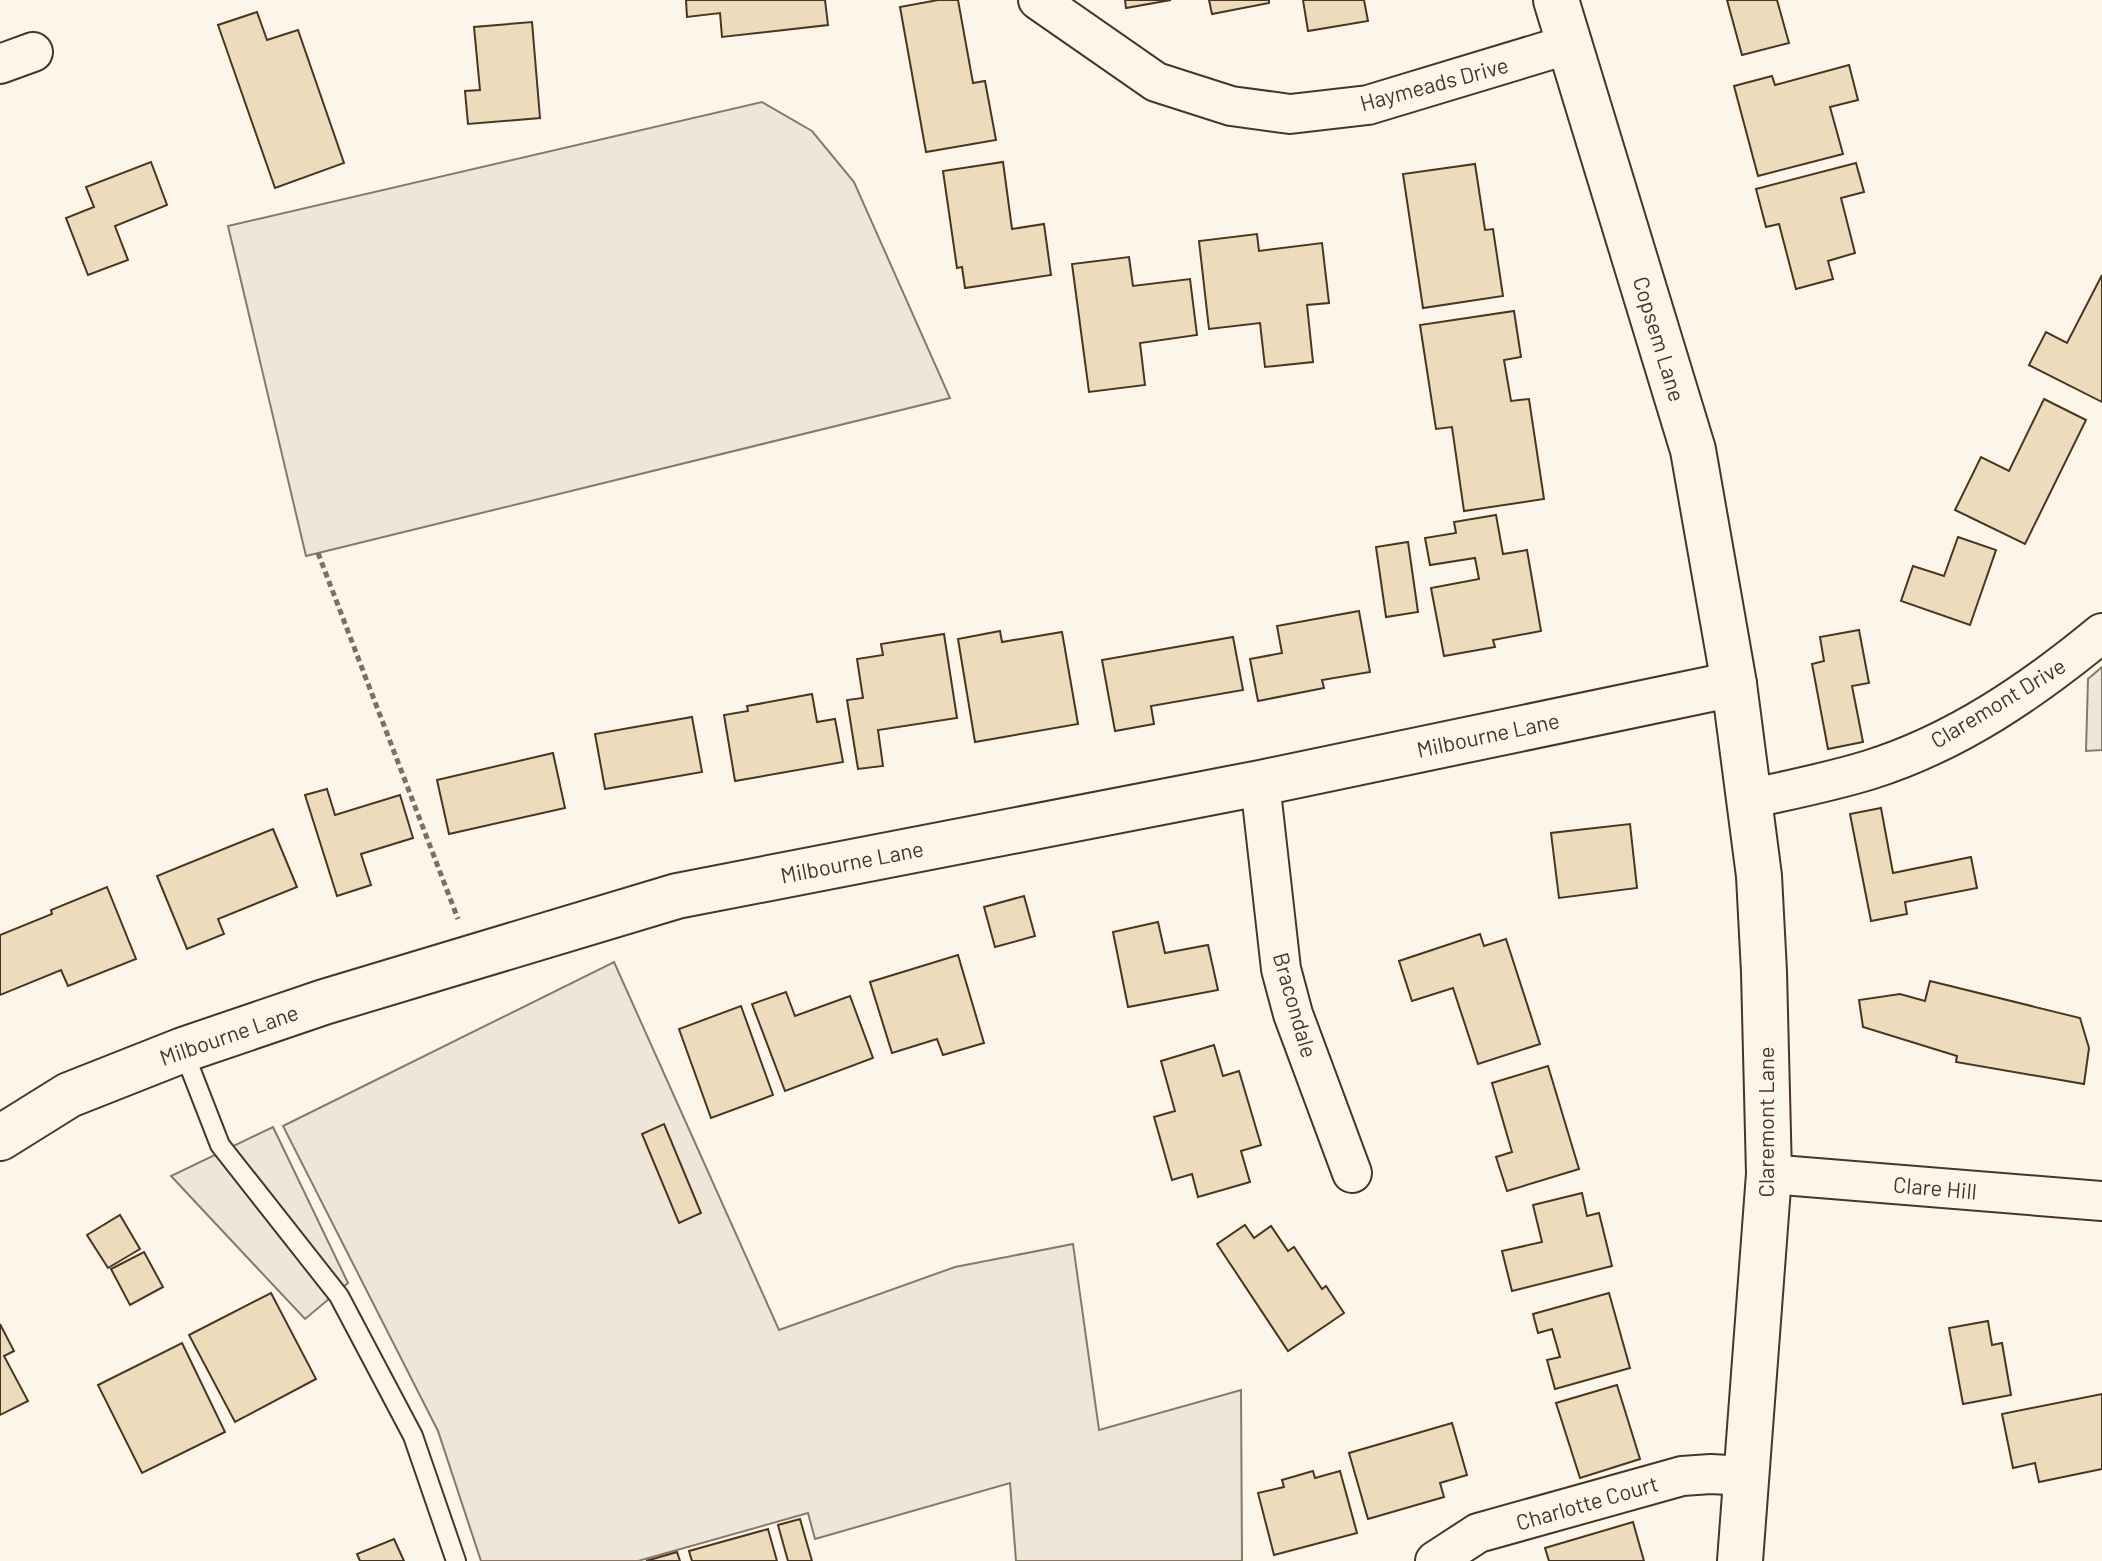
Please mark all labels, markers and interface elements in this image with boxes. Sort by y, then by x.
street label: Haymeads Drive [1357,51,1511,115]
street label: Copsem Lane [1629,273,1691,404]
street label: Claremont Drive [1925,652,2070,753]
street label: Milbourne Lane [1414,706,1561,762]
street label: Milbourne Lane [778,834,925,888]
street label: Bracondale [1269,949,1323,1060]
street label: Milbourne Lane [156,998,301,1070]
street label: Claremont Lane [1752,1047,1778,1197]
street label: Clare Hill [1892,1170,1978,1204]
street label: Charlotte Court [1513,1469,1661,1535]

